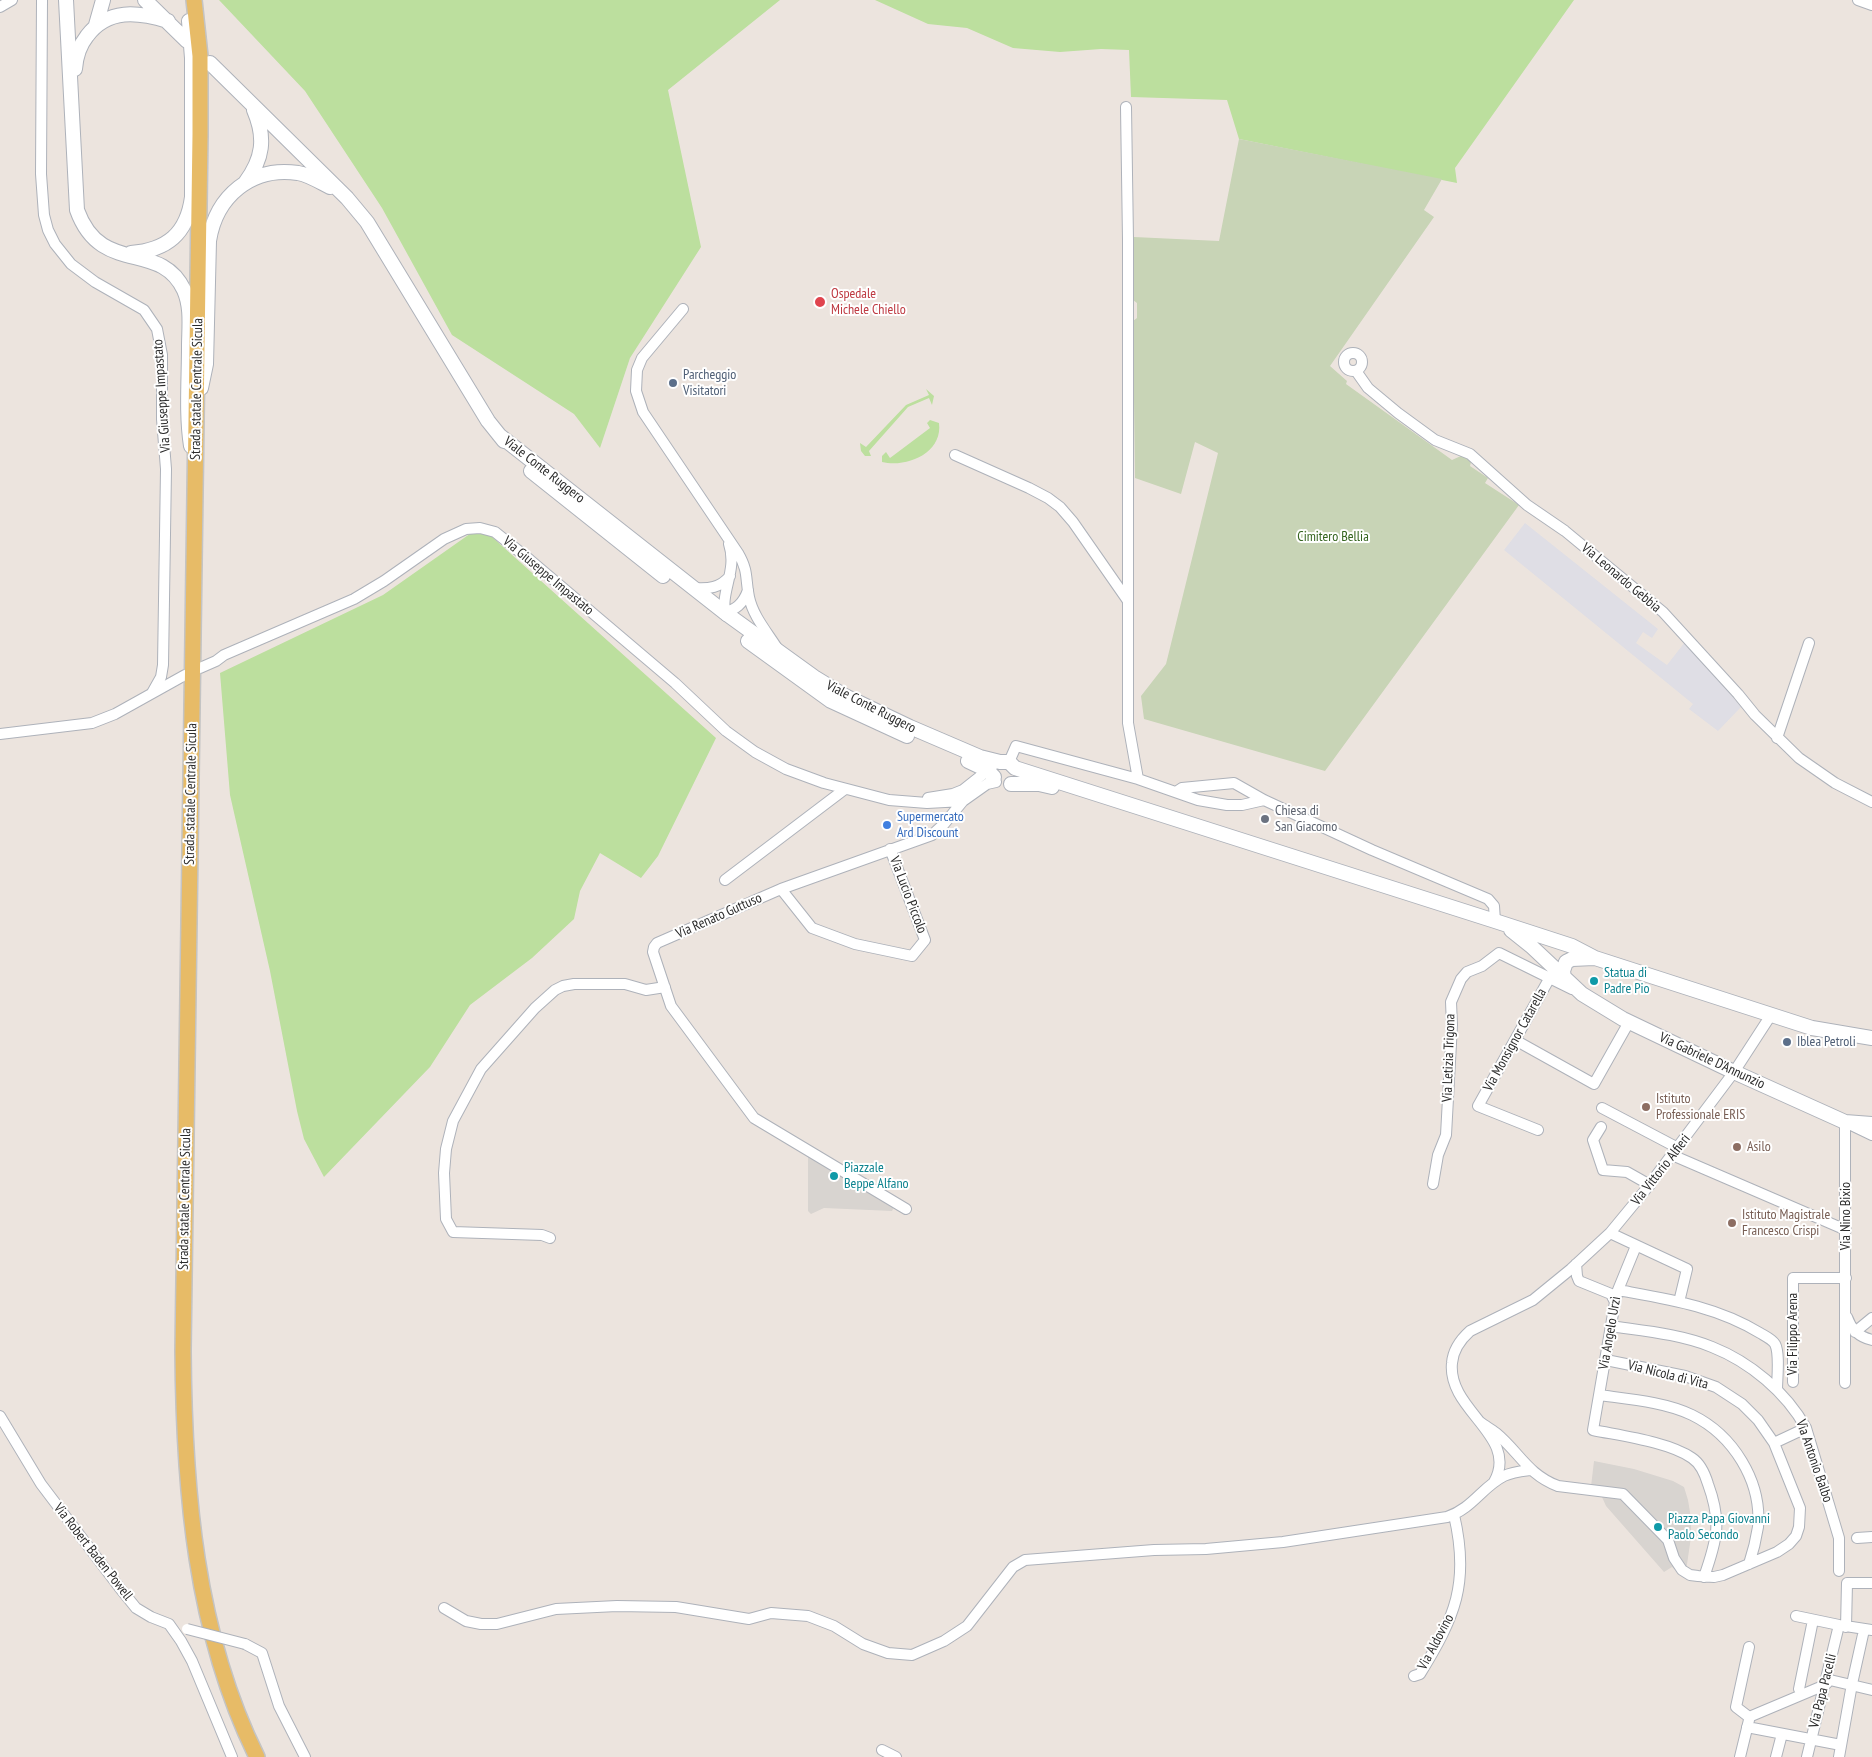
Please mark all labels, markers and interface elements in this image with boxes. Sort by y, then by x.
place label: Ospedale Michele Chiello [831,286,906,318]
marker: Ospedale Michele Chiello [813,295,827,309]
street label: Strada statale Centrale Sicula [187,318,207,460]
street label: Via Giuseppe Impastato [150,339,174,453]
place label: Parcheggio Visitatori [683,367,736,400]
marker: Parcheggio Visitatori [667,377,679,389]
street label: Viale Conte Ruggero [500,433,588,507]
park label: Cimitero Bellia [1297,529,1369,545]
street label: Via Giuseppe Impastato [499,533,597,619]
street label: Via Leonardo Gebbia [1578,540,1664,616]
street label: Viale Conte Ruggero [823,677,919,737]
street label: Strada statale Centrale Sicula [181,723,201,865]
place label: Chiesa di San Giacomo [1275,803,1337,836]
place label: Supermercato Ard Discount [897,809,964,842]
marker: Chiesa di San Giacomo [1259,813,1271,825]
marker: Supermercato Ard Discount [881,819,893,831]
street label: Via Lucio Piccolo [886,854,930,936]
street label: Via Renato Guttuso [674,890,764,942]
place label: Statua di Padre Pio [1604,965,1650,998]
marker: Statua di Padre Pio [1588,975,1600,987]
street label: Via Monsignor Catarella [1480,986,1550,1094]
street label: Via Letizia Trigona [1439,1014,1459,1102]
street label: Via Gabriele D'Annunzio [1657,1029,1767,1093]
place label: Iblea Petroli [1797,1034,1856,1050]
marker: Iblea Petroli [1781,1036,1793,1048]
place label: Istituto Professionale ERIS [1656,1091,1745,1124]
marker: Istituto Professionale ERIS [1640,1101,1652,1113]
street label: Strada statale Centrale Sicula [175,1128,195,1270]
street label: Via Vittorio Alfieri [1628,1131,1694,1209]
place label: Asilo [1747,1139,1771,1155]
marker: Asilo [1731,1141,1743,1153]
place label: Piazzale Beppe Alfano [844,1160,909,1192]
marker: Piazzale Beppe Alfano [828,1170,840,1182]
street label: Via Nino Bixio [1838,1182,1854,1250]
place label: Istituto Magistrale Francesco Crispi [1742,1207,1830,1240]
marker: Istituto Magistrale Francesco Crispi [1726,1217,1738,1229]
street label: Via Filippo Arena [1785,1293,1801,1375]
street label: Via Angelo Urzì [1595,1295,1625,1371]
street label: Via Nicola di Vita [1626,1357,1710,1393]
street label: Via Antonio Balbo [1792,1417,1836,1505]
street label: Via Robert Baden Powell [50,1500,136,1604]
place label: Piazza Papa Giovanni Paolo Secondo [1668,1511,1770,1544]
marker: Piazza Papa Giovanni Paolo Secondo [1652,1521,1664,1533]
street label: Via Aldovino [1414,1611,1458,1673]
street label: Via Papa Pacelli [1806,1652,1840,1730]

